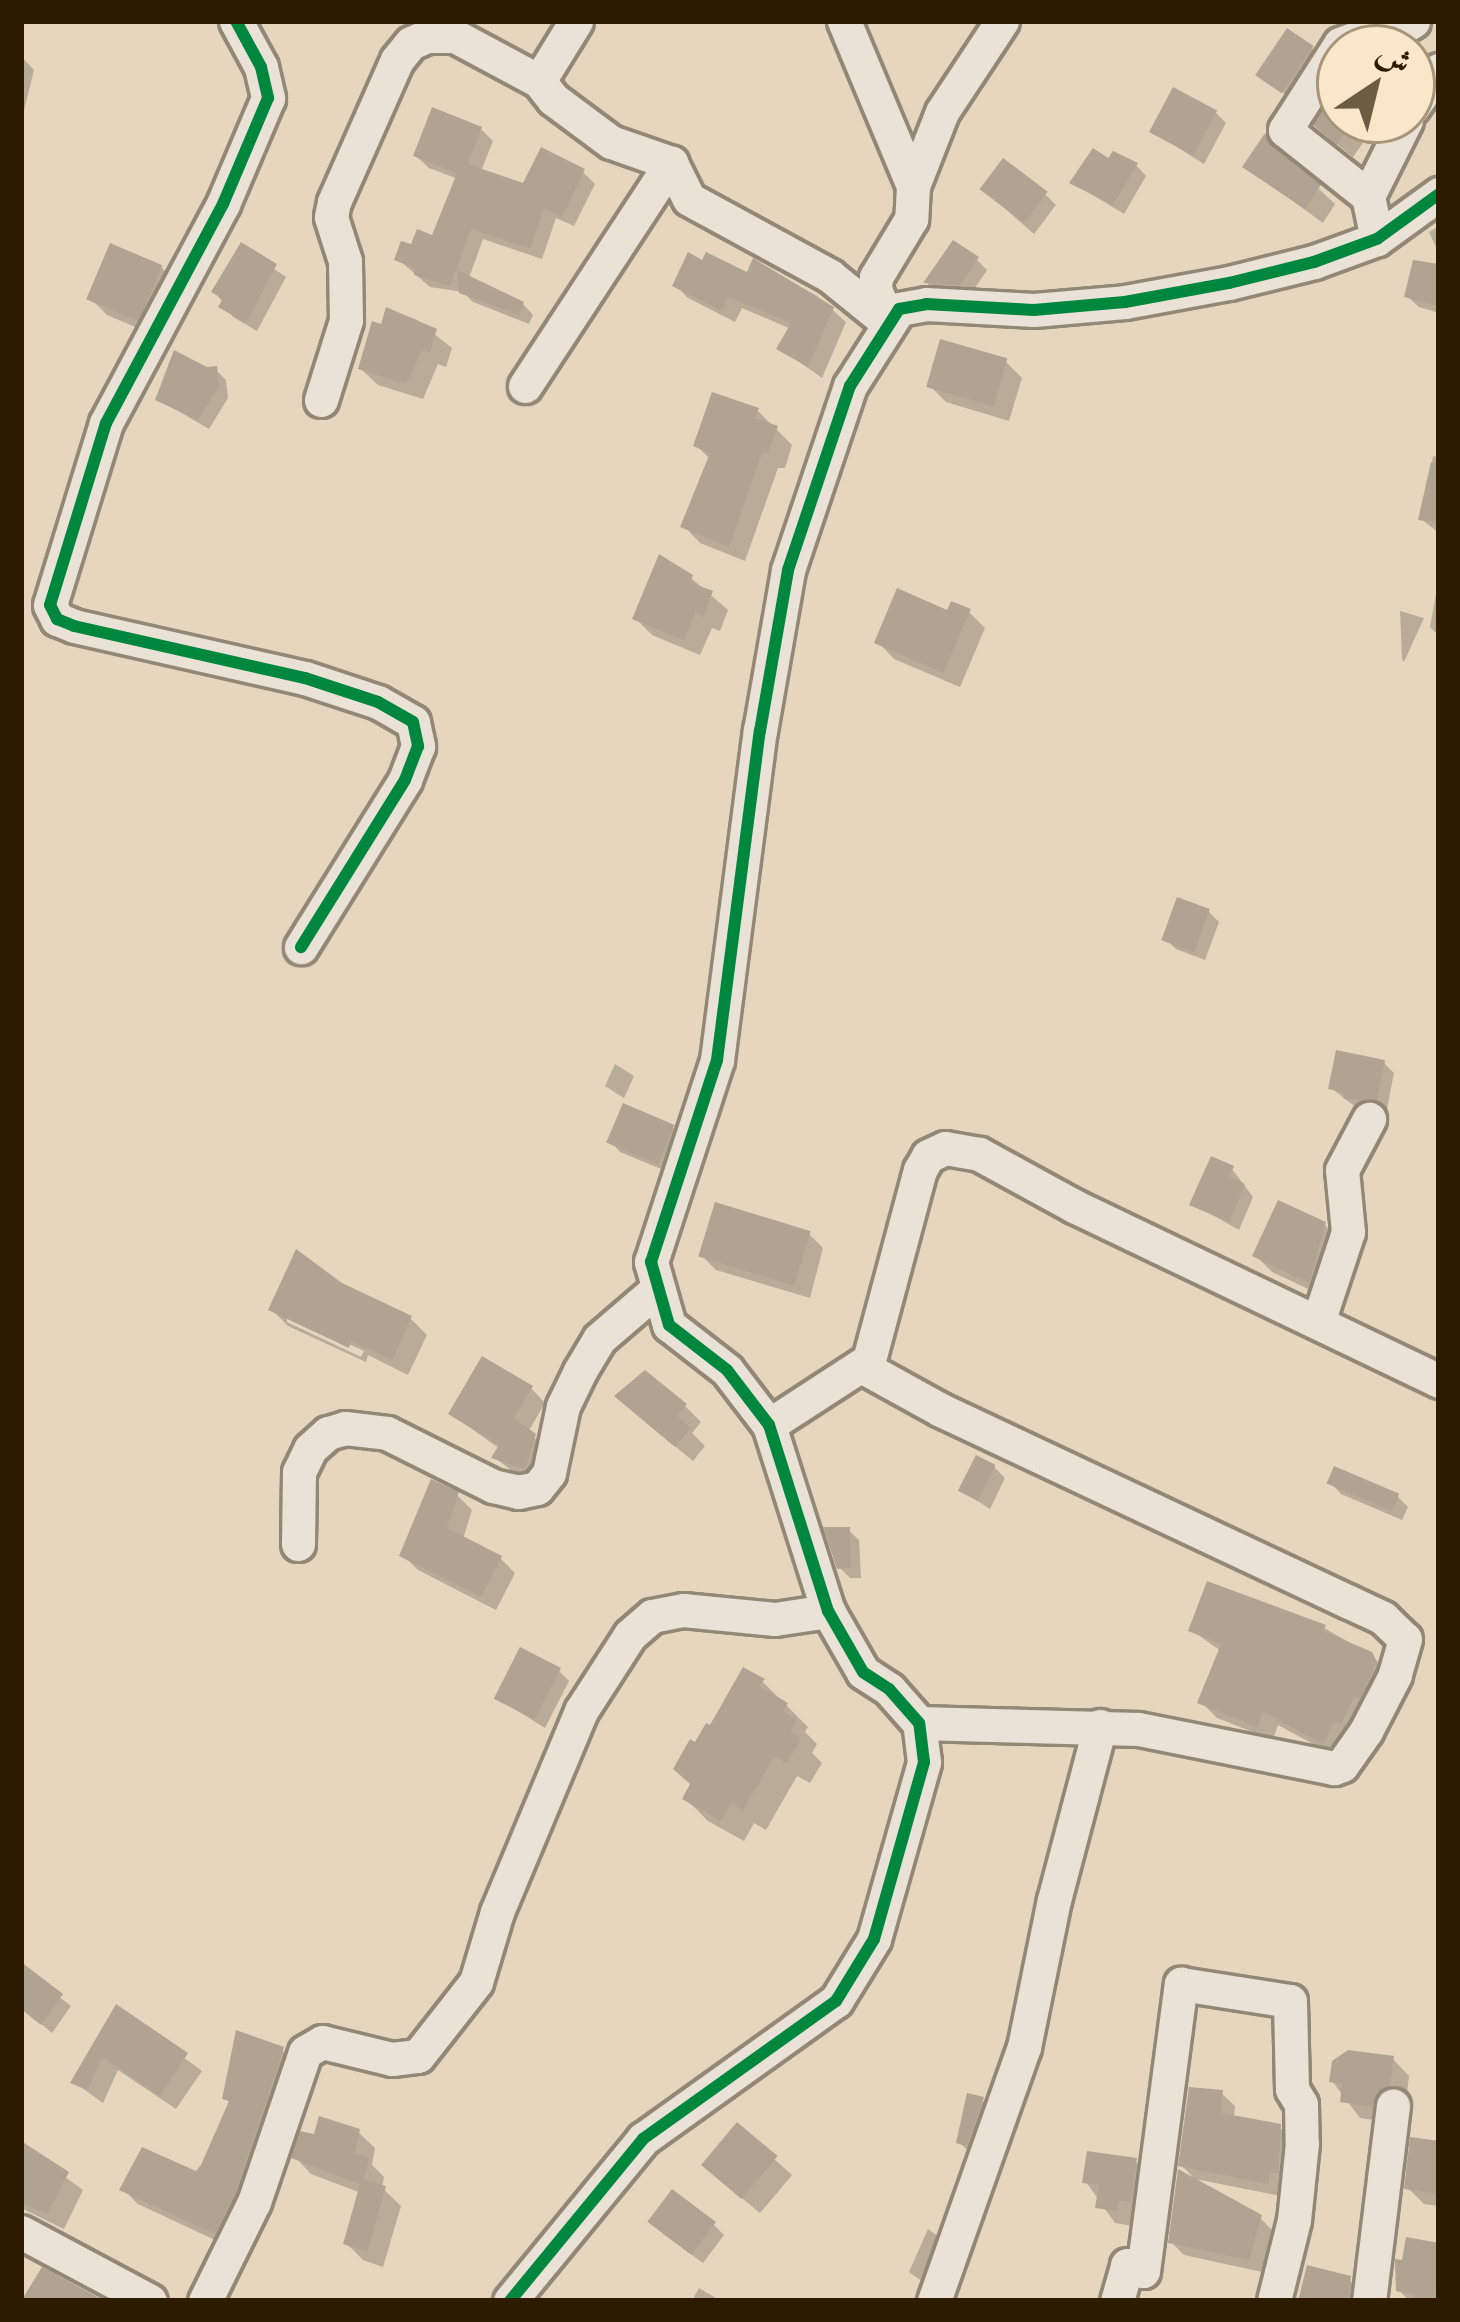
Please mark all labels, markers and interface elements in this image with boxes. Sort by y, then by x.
north arrow [1316,24,1436,144]
text: ش [1368,28,1422,86]

